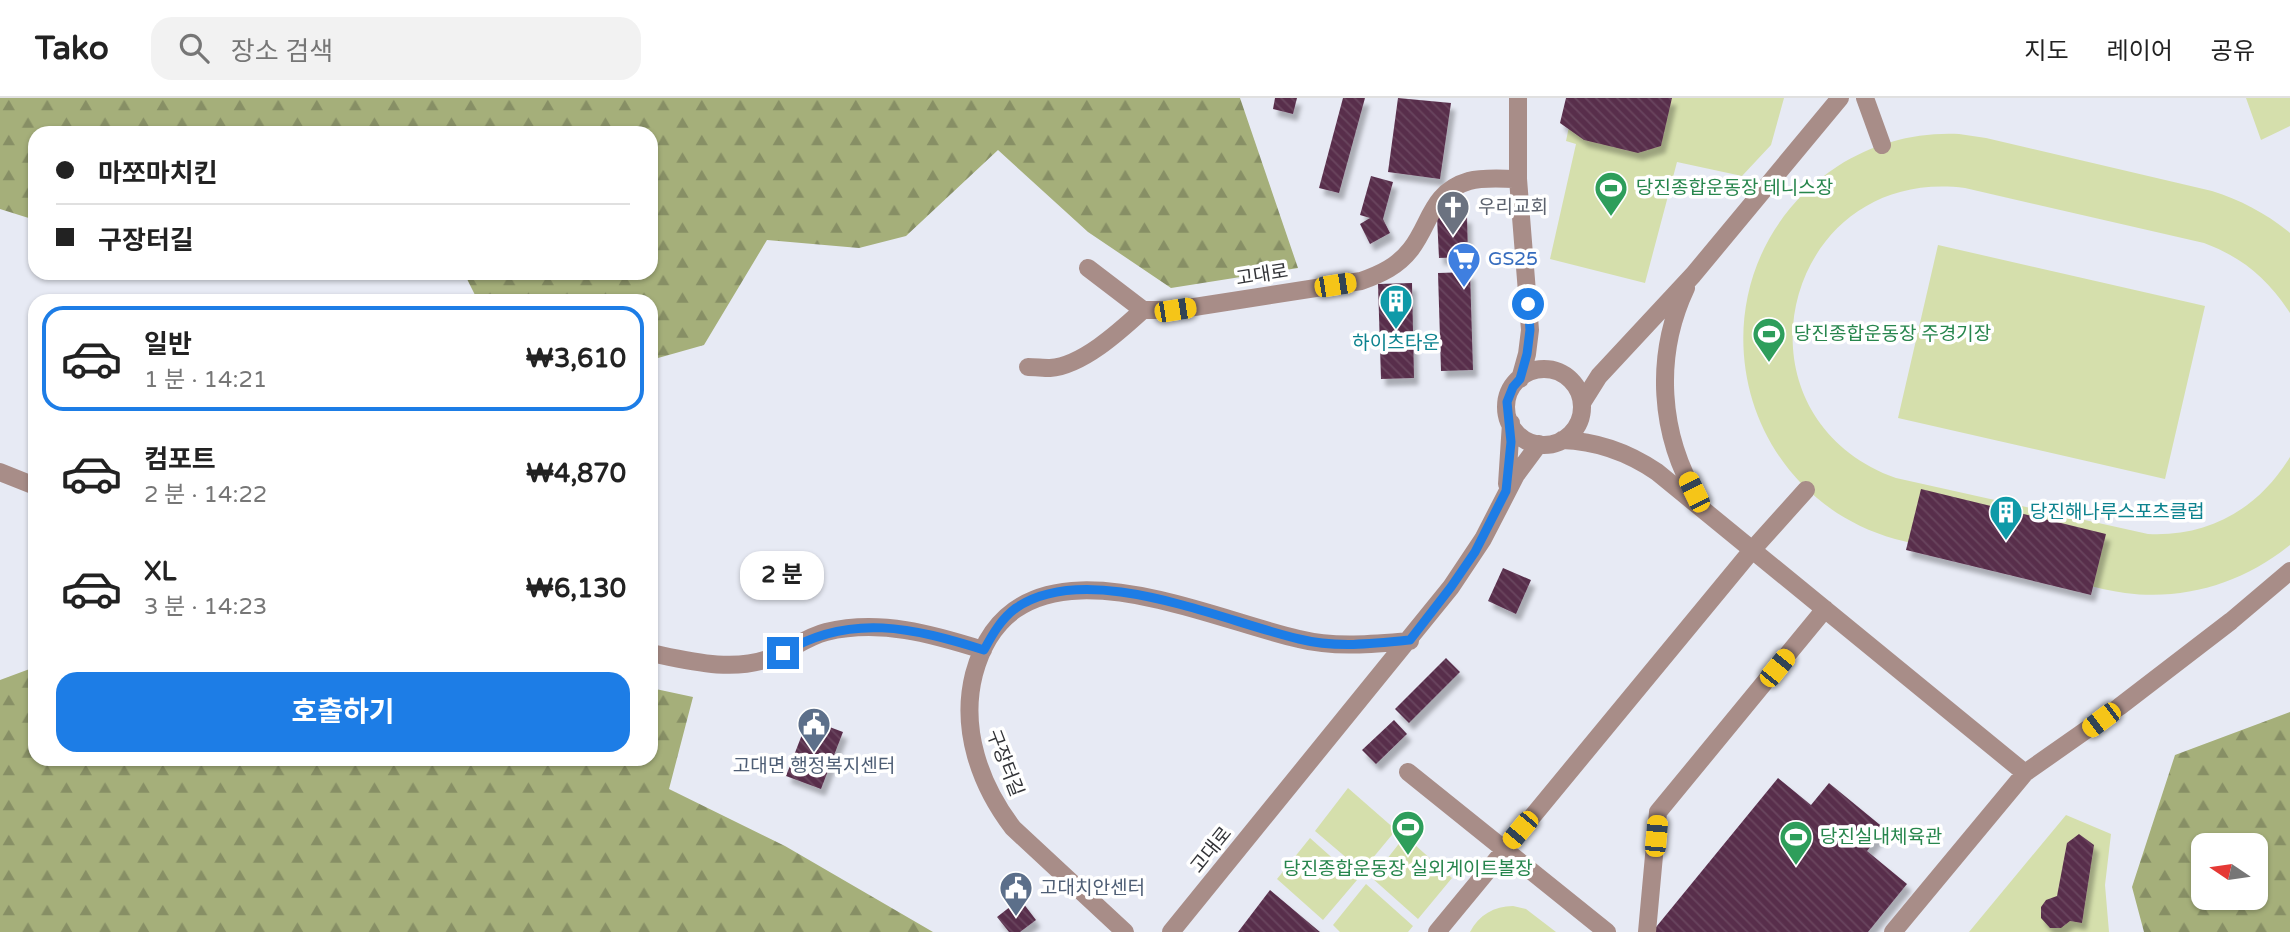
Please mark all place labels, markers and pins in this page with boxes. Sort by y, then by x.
sports icon: 당진종합운동장 테니스장 [1592,169,1630,218]
place label: 당진종합운동장 테니스장 [1636,177,1833,199]
church icon: 우리교회 [1434,188,1472,237]
place label: 우리교회 [1478,196,1548,218]
supermarket icon: GS25 [1445,240,1483,289]
place label: GS25 [1488,248,1538,270]
building icon: 하이츠타운 [1377,282,1415,331]
sports icon: 당진종합운동장 주경기장 [1750,315,1788,364]
place label: 당진종합운동장 주경기장 [1794,323,1991,345]
place label: 하이츠타운 [1352,332,1440,354]
building icon: 당진해나루스포츠클럽 [1987,493,2025,542]
place label: 당진해나루스포츠클럽 [2030,501,2205,523]
public building icon: 고대면 행정복지센터 [795,705,833,754]
place label: 고대면 행정복지센터 [733,755,895,777]
sports icon: 당진종합운동장 실외게이트볼장 [1389,808,1427,857]
sports icon: 당진실내체육관 [1777,818,1815,867]
place label: 당진실내체육관 [1820,826,1942,848]
place label: 당진종합운동장 실외게이트볼장 [1283,858,1533,880]
public building icon: 고대치안센터 [997,869,1035,918]
place label: 고대치안센터 [1040,877,1145,899]

